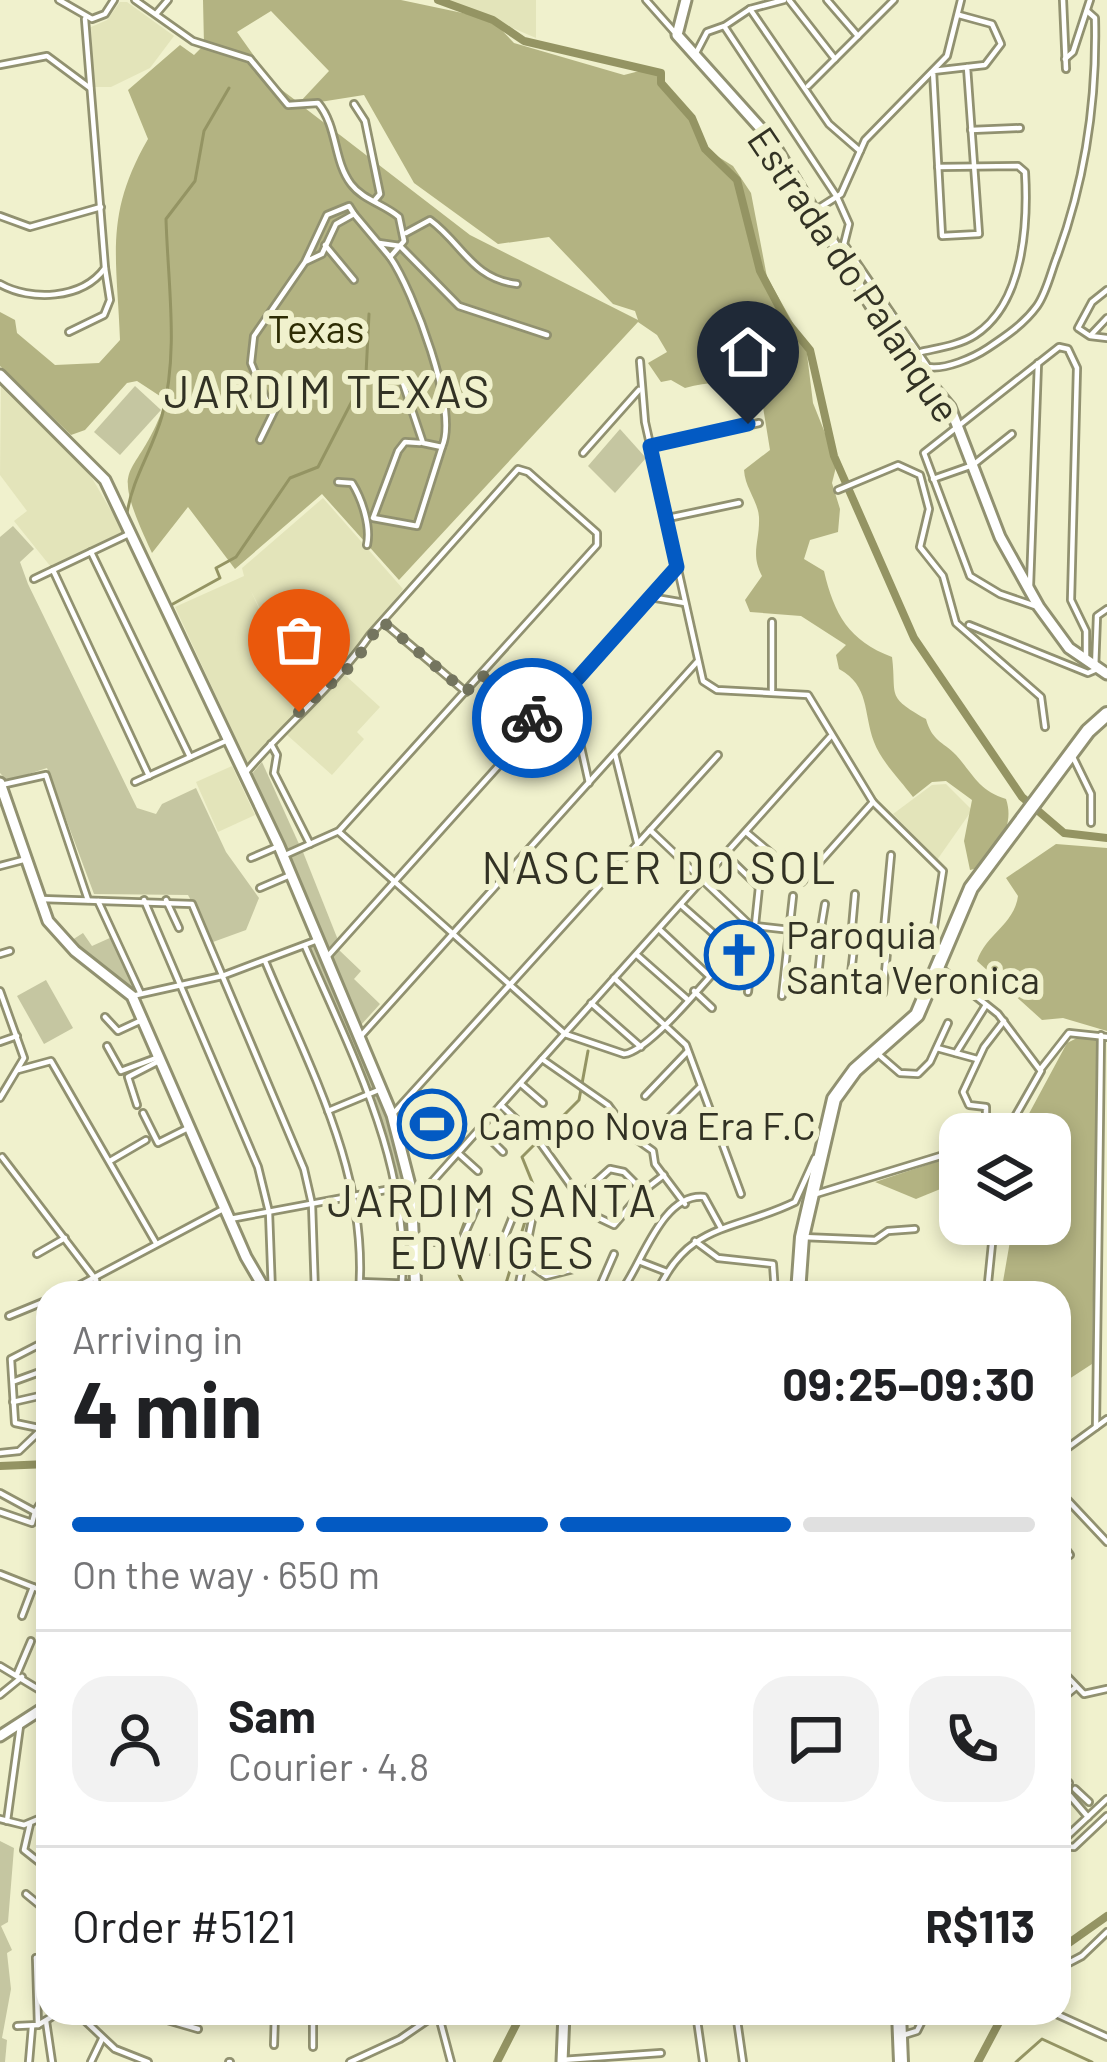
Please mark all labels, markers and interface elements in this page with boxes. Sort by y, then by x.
street label: Estrada do Palanque [739,117,971,431]
pin [697,301,799,424]
park label: Texas [268,304,365,351]
icon: home [715,319,781,385]
district label: JARDIM TEXAS [164,363,492,417]
pin [248,589,350,712]
icon: bag [266,607,332,673]
courier [472,658,592,778]
icon: bike [499,685,565,751]
district label: NASCER DO SOL [481,839,839,893]
place label: Paroquia Santa Veronica [786,910,1040,1002]
church icon: Paroquia Santa Veronica [704,920,774,990]
sports icon: Campo Nova Era F.C [397,1089,467,1159]
place label: Campo Nova Era F.C [478,1101,816,1148]
map controls [939,1113,1071,1245]
button: layers [939,1113,1071,1245]
district label: JARDIM SANTA EDWIGES [327,1172,659,1278]
text: Arriving in [72,1315,243,1362]
text: 09:25–09:30 [782,1356,1035,1410]
text: 4 min [72,1360,262,1454]
text: On the way · 650 m [72,1550,380,1597]
button: person [72,1676,198,1802]
button: chat [753,1676,879,1802]
button: phone [909,1676,1035,1802]
text: Sam [228,1688,316,1742]
text: Courier · 4.8 [228,1742,429,1789]
text: Order #5121 [72,1898,297,1952]
text: R$113 [925,1898,1035,1952]

